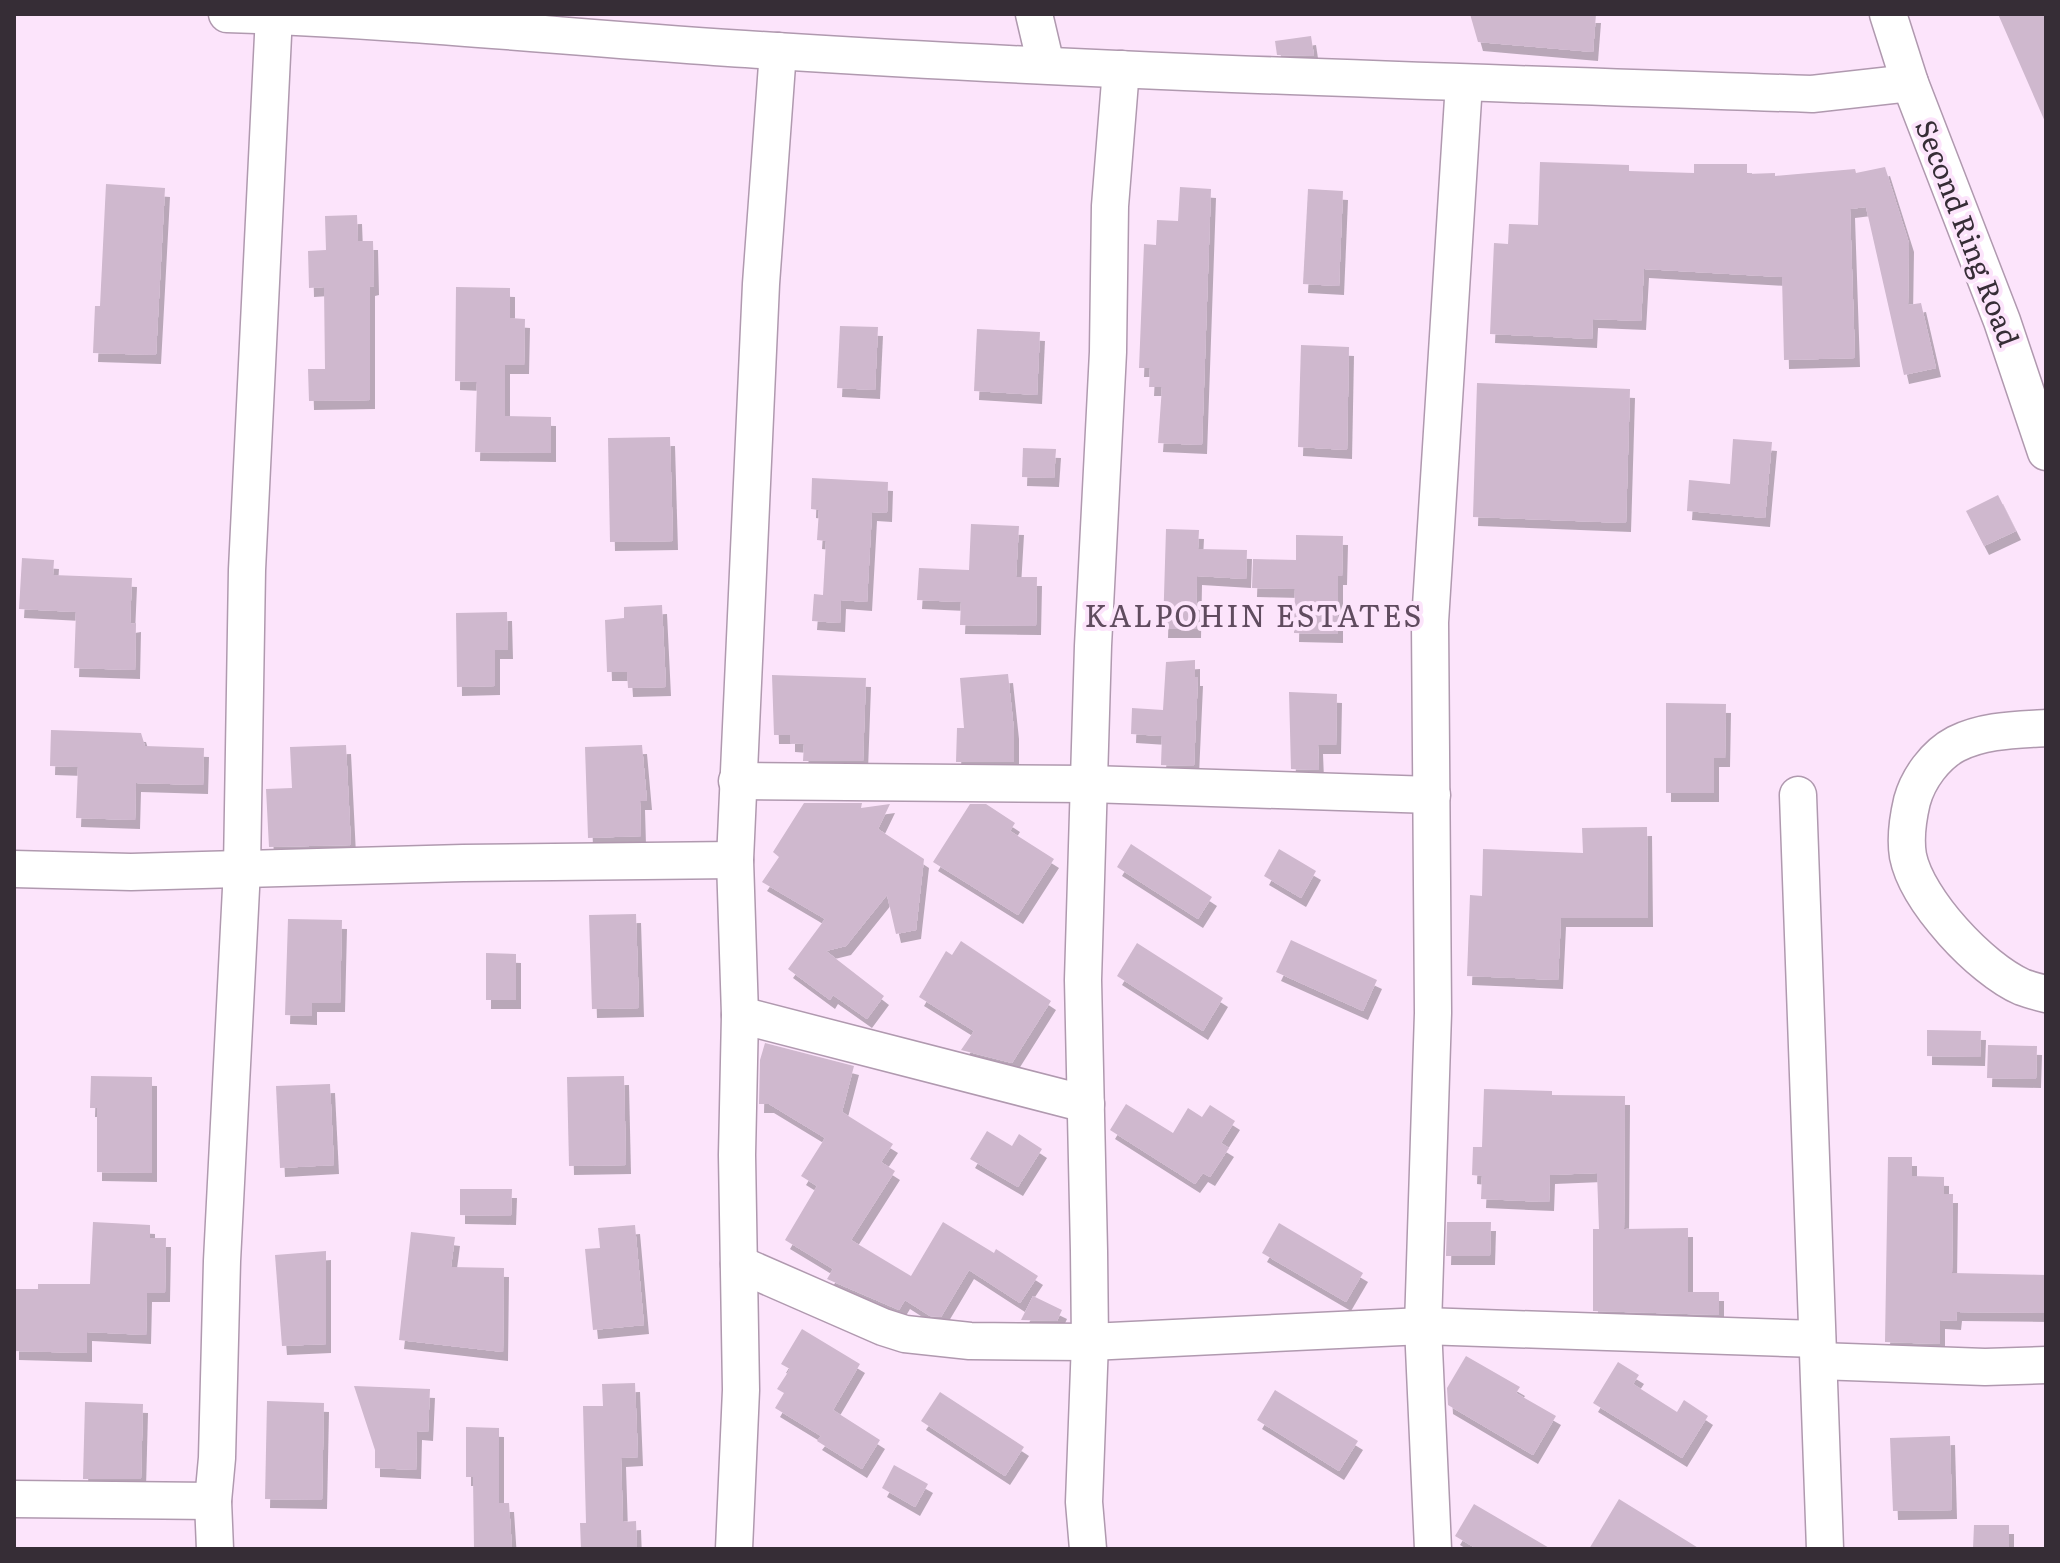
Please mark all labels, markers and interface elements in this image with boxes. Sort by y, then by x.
street label: Second Ring Road [1906,113,2031,352]
district label: KALPOHIN ESTATES [1085,592,1423,636]

